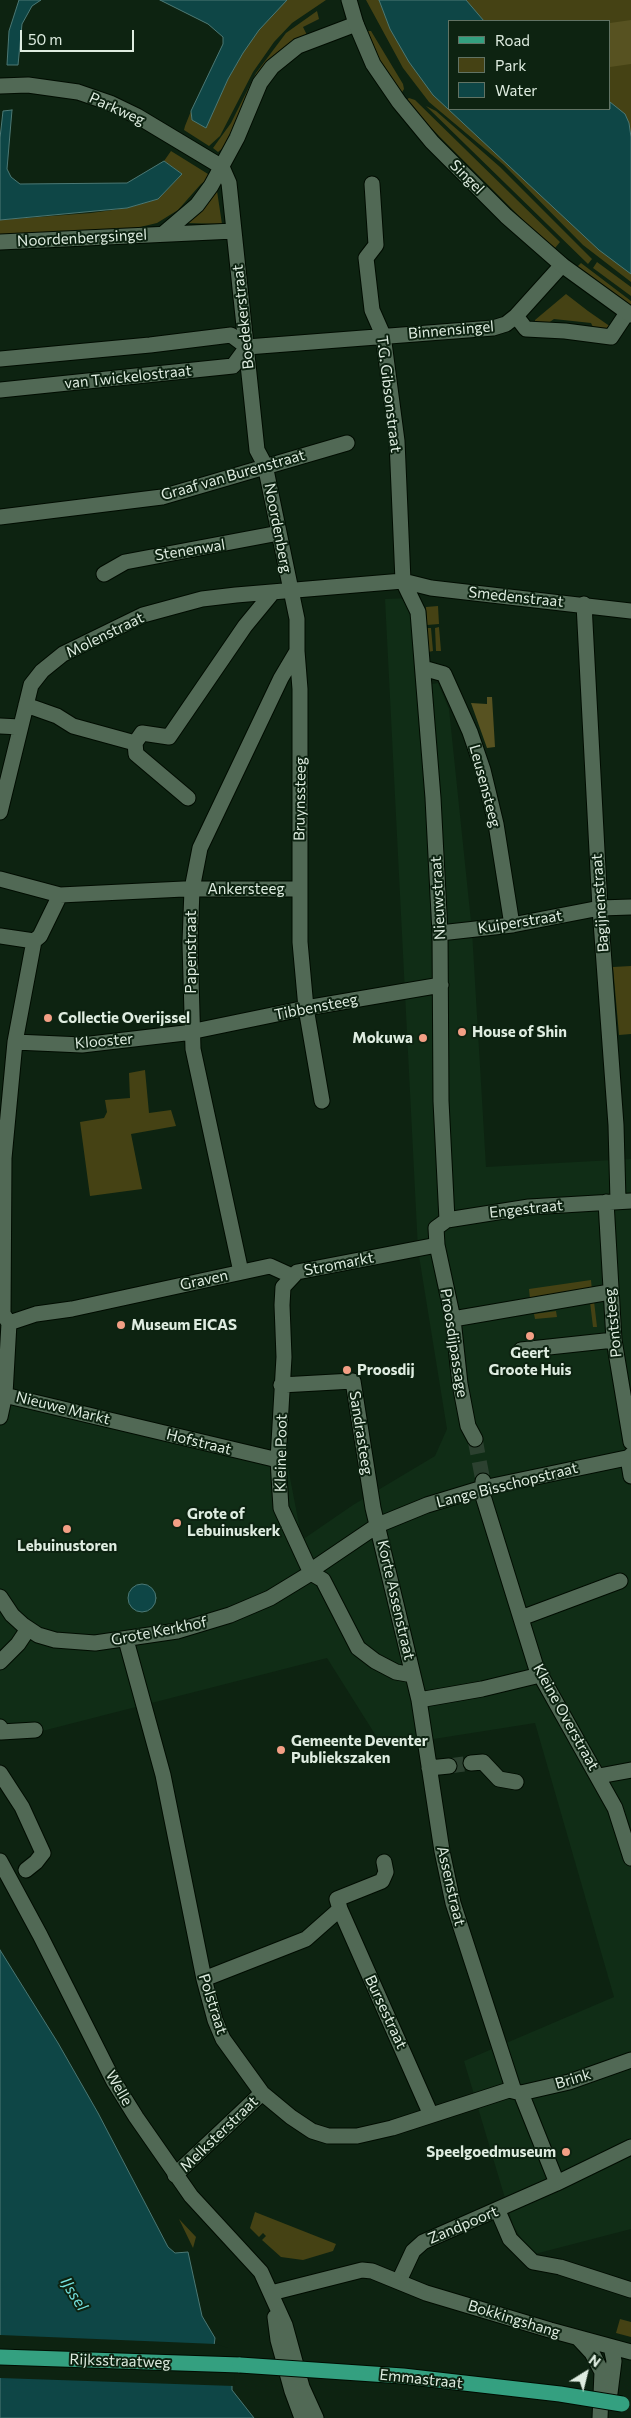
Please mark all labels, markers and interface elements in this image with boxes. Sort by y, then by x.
scale bar [22,20,136,52]
legend [448,20,611,110]
text: 50 m [28,30,62,48]
text: Road [495,31,530,49]
text: Park [495,56,526,74]
text: Water [495,81,537,99]
street label: Parkweg [86,89,148,129]
street label: Singel [446,156,488,198]
street label: Noordenbergsingel [17,226,147,250]
street label: Boedekerstraat [229,264,257,370]
street label: Binnensingel [407,317,495,343]
street label: T.G. Gibsonstraat [373,335,405,453]
street label: van Twickelostraat [64,361,192,393]
street label: Graaf van Burenstraat [159,446,307,504]
street label: Noordenberg [260,482,296,574]
street label: Stenenwal [154,536,226,564]
street label: Smedenstraat [468,583,564,611]
street label: Molenstraat [63,608,147,662]
street label: Leusensteeg [465,743,505,829]
street label: Bruynssteeg [290,757,310,841]
street label: Bagijnenstraat [588,853,612,953]
street label: Nieuwstraat [427,856,449,940]
street label: Ankersteeg [207,880,285,898]
street label: Kuiperstraat [476,906,564,938]
street label: Papenstraat [182,910,200,994]
street label: Tibbensteeg [273,990,359,1024]
place label: Collectie Overijssel [58,1009,190,1027]
marker: Collectie Overijssel [42,1012,54,1024]
place label: House of Shin [472,1023,567,1041]
marker: House of Shin [456,1026,468,1038]
street label: Klooster [74,1029,134,1053]
place label: Mokuwa [352,1029,413,1047]
marker: Mokuwa [417,1032,429,1044]
street label: Engestraat [488,1196,564,1222]
street label: Stromarkt [303,1248,375,1280]
street label: Graven [178,1266,230,1294]
street label: Proosdijpassage [436,1287,472,1399]
street label: Pontsteeg [600,1287,626,1359]
place label: Museum EICAS [131,1316,237,1334]
marker: Museum EICAS [115,1319,127,1331]
marker: Geert Groote Huis [524,1330,536,1342]
place label: Geert Groote Huis [489,1344,571,1379]
place label: Proosdij [357,1361,415,1379]
marker: Proosdij [341,1364,353,1376]
street label: Nieuwe Markt [14,1388,112,1428]
street label: Sandrasteeg [346,1390,376,1476]
street label: Kleine Poot [271,1414,291,1492]
street label: Hofstraat [165,1425,233,1459]
street label: Lange Bisschopstraat [434,1459,580,1511]
place label: Grote of Lebuinuskerk [187,1505,280,1540]
marker: Grote of Lebuinuskerk [171,1517,183,1529]
marker: Lebuinustoren [61,1523,73,1535]
place label: Lebuinustoren [17,1537,117,1555]
street label: Korte Assenstraat [373,1538,419,1662]
street label: Grote Kerkhof [110,1613,208,1649]
street label: Kleine Overstraat [529,1661,603,1773]
place label: Gemeente Deventer Publiekszaken [291,1732,428,1767]
marker: Gemeente Deventer Publiekszaken [275,1744,287,1756]
street label: Assenstraat [433,1844,469,1928]
street label: Polstraat [195,1971,231,2037]
street label: Bursestraat [361,1972,411,2052]
street label: Brink [553,2065,593,2093]
street label: Welle [102,2067,136,2109]
street label: Melksterstraat [176,2092,262,2176]
place label: Speelgoedmuseum [426,2143,556,2161]
marker: Speelgoedmuseum [560,2146,572,2158]
street label: Zandpoort [425,2202,501,2248]
water label: IJssel [56,2274,92,2314]
street label: Bokkingshang [466,2296,562,2342]
north arrow [561,2348,611,2398]
street label: Rijksstraatweg [69,2350,171,2372]
text: N [586,2350,604,2370]
street label: Emmastraat [379,2366,463,2392]

